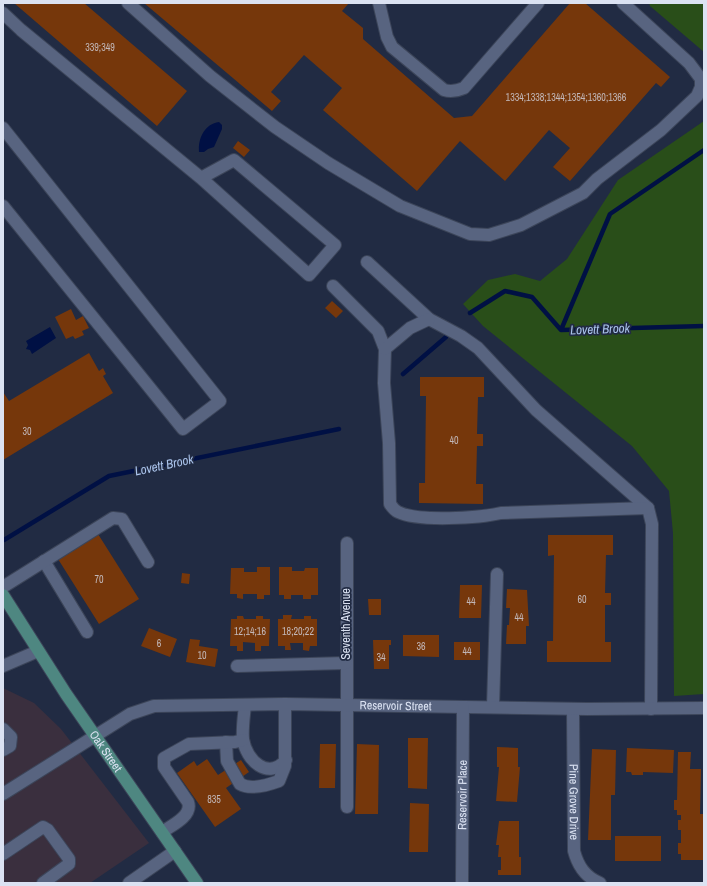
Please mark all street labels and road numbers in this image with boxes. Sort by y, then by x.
street label: Seventh Avenue [338,588,354,660]
street label: Reservoir Street [360,697,432,714]
street label: Oak Street [86,727,126,775]
street label: Reservoir Place [454,760,471,830]
street label: Pine Grove Drive [565,764,582,840]

